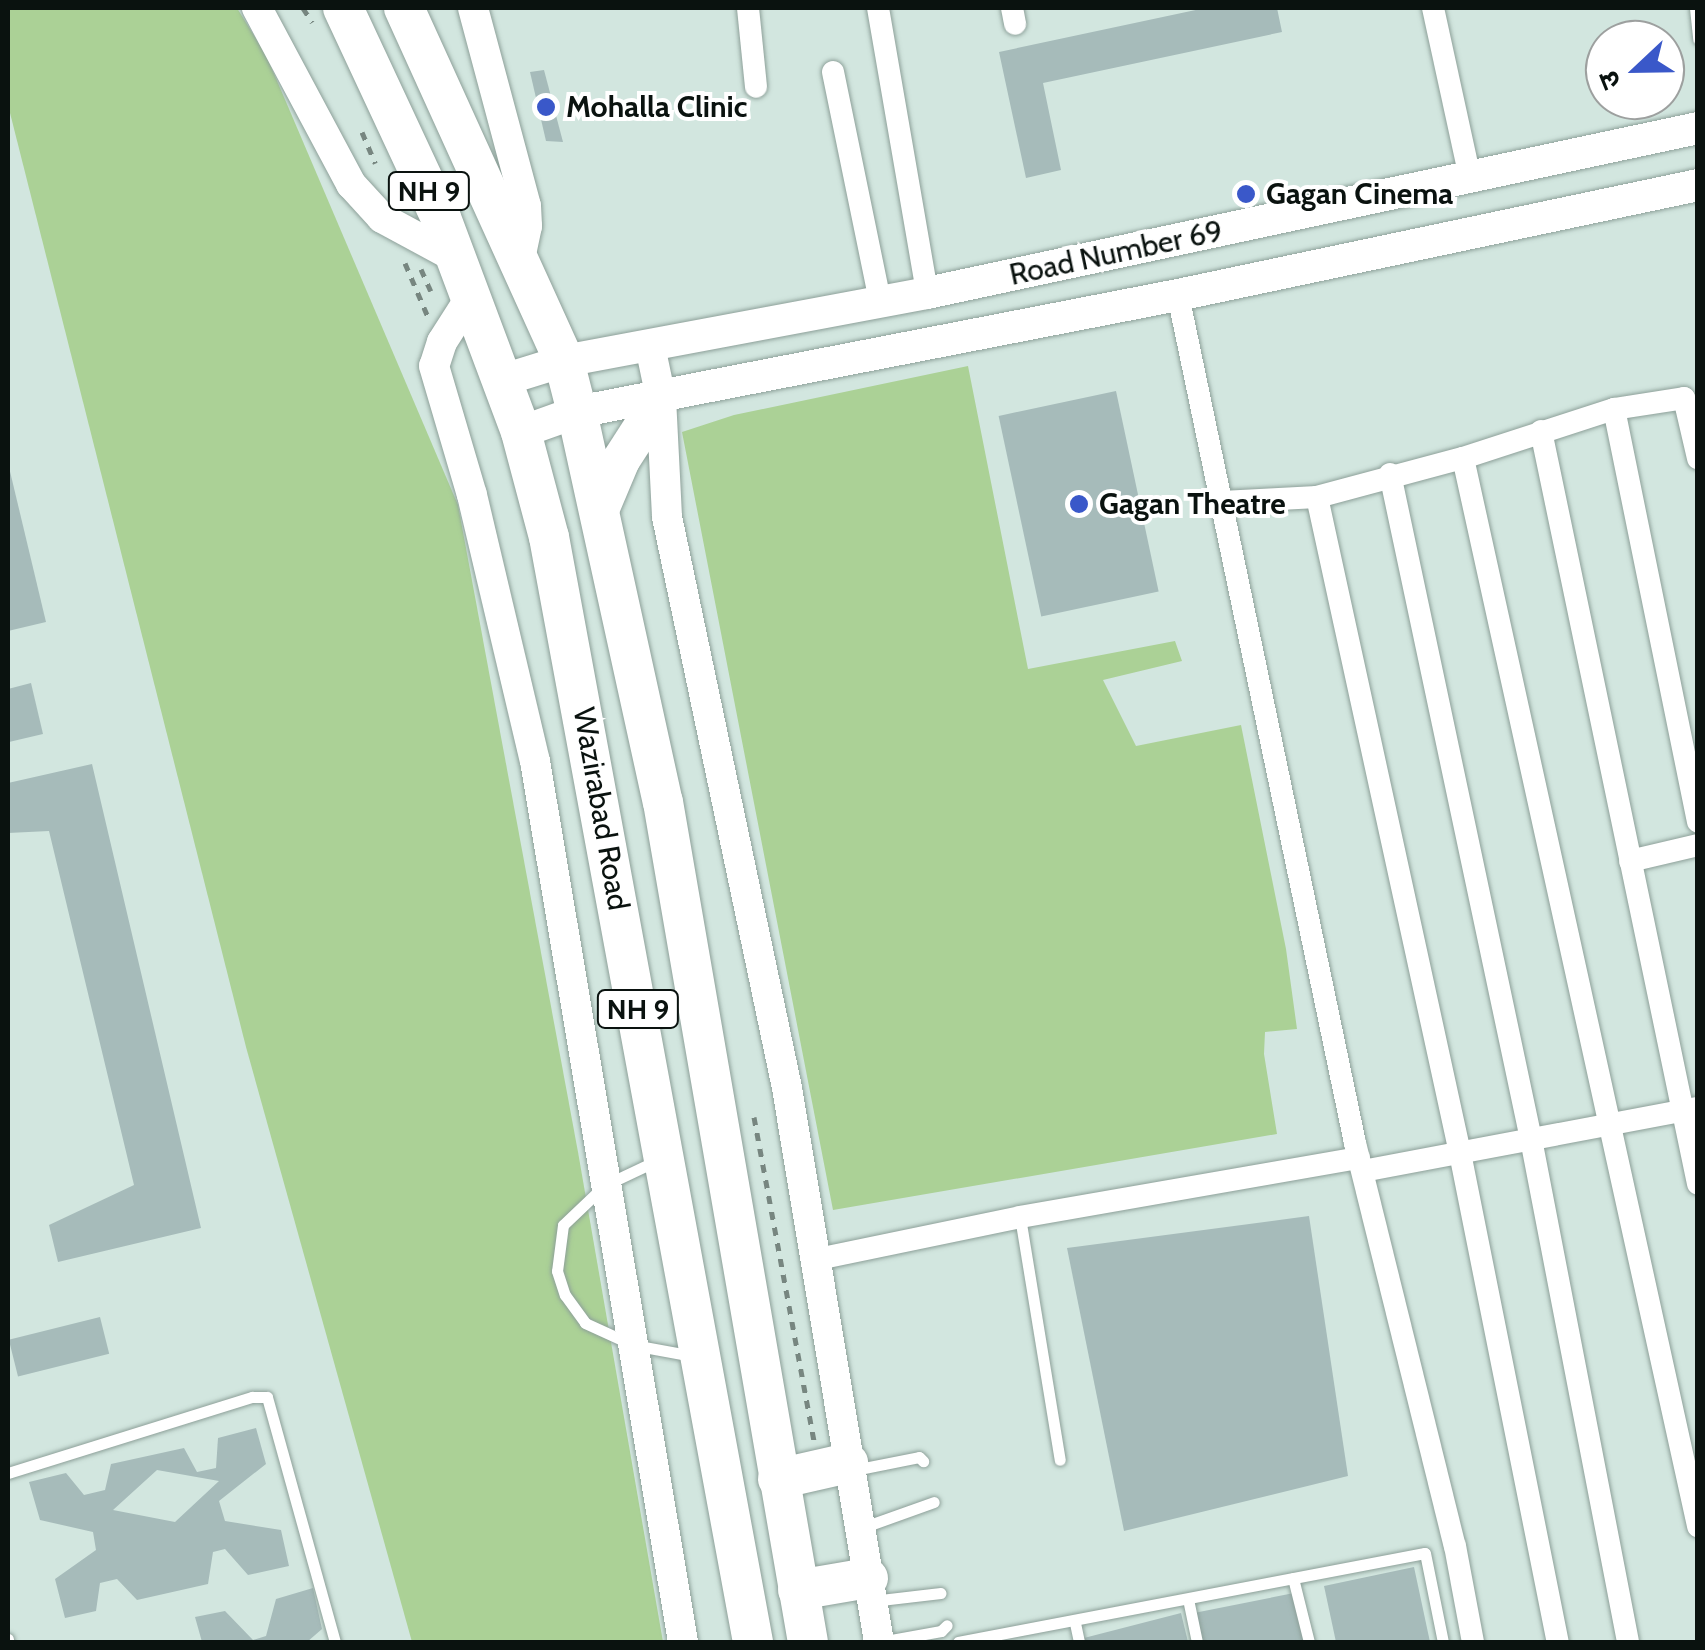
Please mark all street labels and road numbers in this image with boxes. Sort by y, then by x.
road number: NH 9 [386,168,472,214]
street label: Road Number 69 [1006,213,1226,293]
street label: Wazirabad Road [565,705,637,913]
road number: NH 9 [596,986,680,1032]

